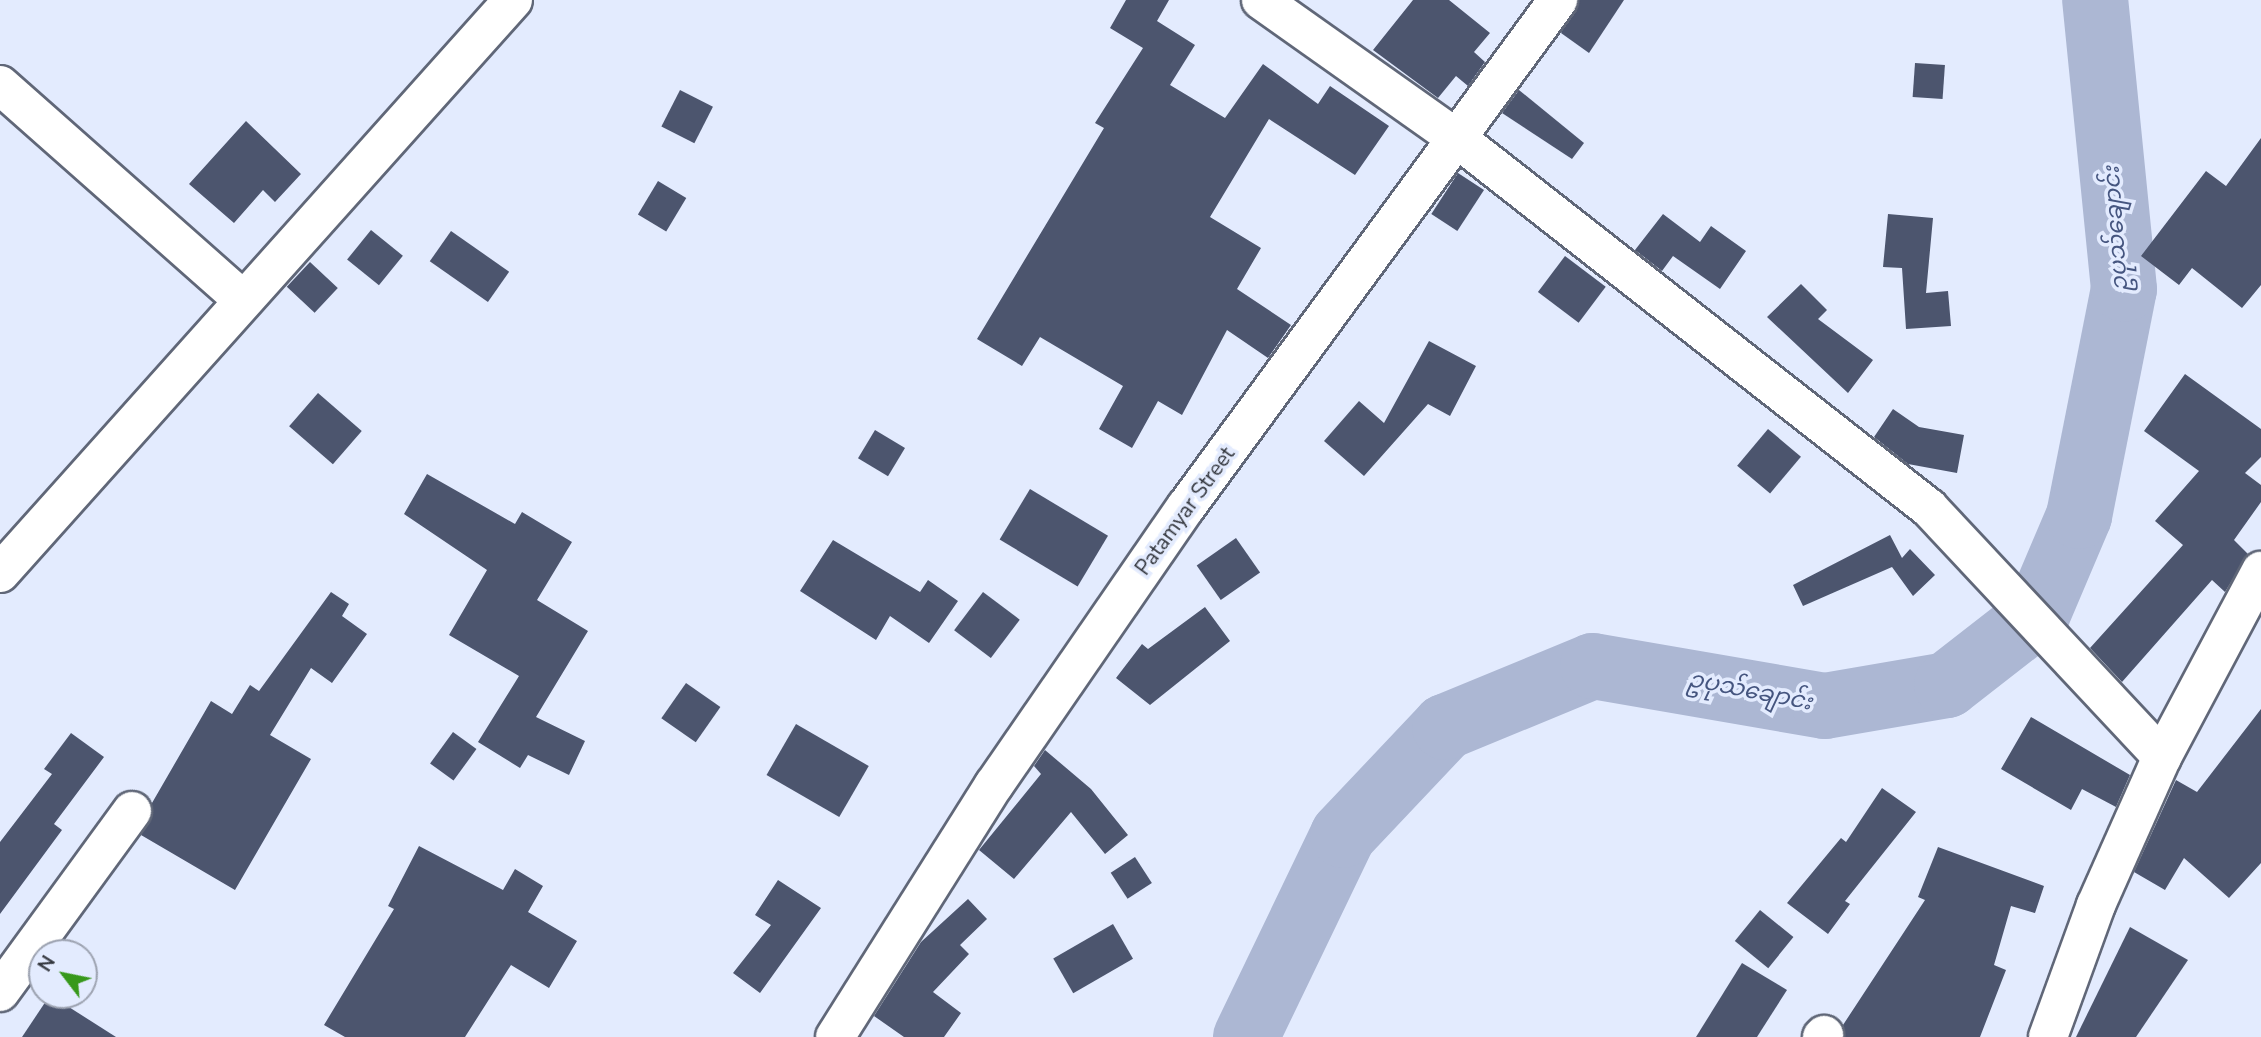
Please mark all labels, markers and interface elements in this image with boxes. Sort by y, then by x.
water label: ဥပုသ်ချောင်း [2098,165,2134,293]
street label: Patamyar Street [1130,442,1240,580]
water label: ဥပုသ်ချောင်း [1686,665,1814,717]
north arrow [28,939,98,1009]
text: N [32,951,62,977]

